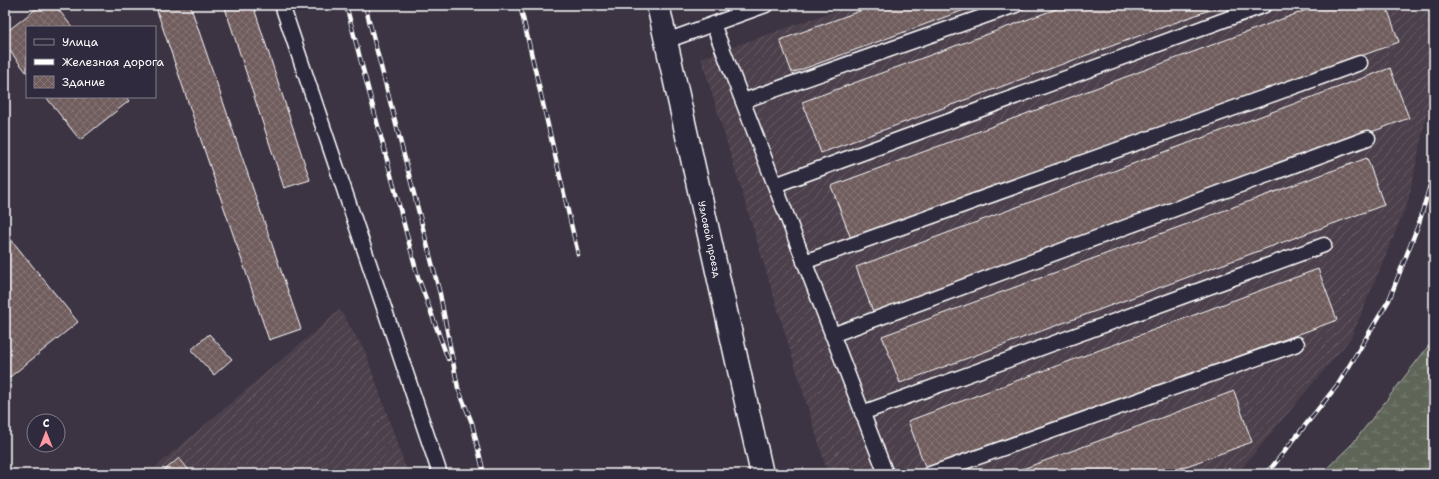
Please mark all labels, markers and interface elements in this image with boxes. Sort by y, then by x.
legend [26,26,156,98]
text: Улица [62,34,99,50]
text: Железная дорога [62,54,165,70]
text: Здание [62,74,106,90]
street label: Узловой проезд [695,200,724,279]
north arrow [26,413,66,453]
text: С [43,416,50,431]

